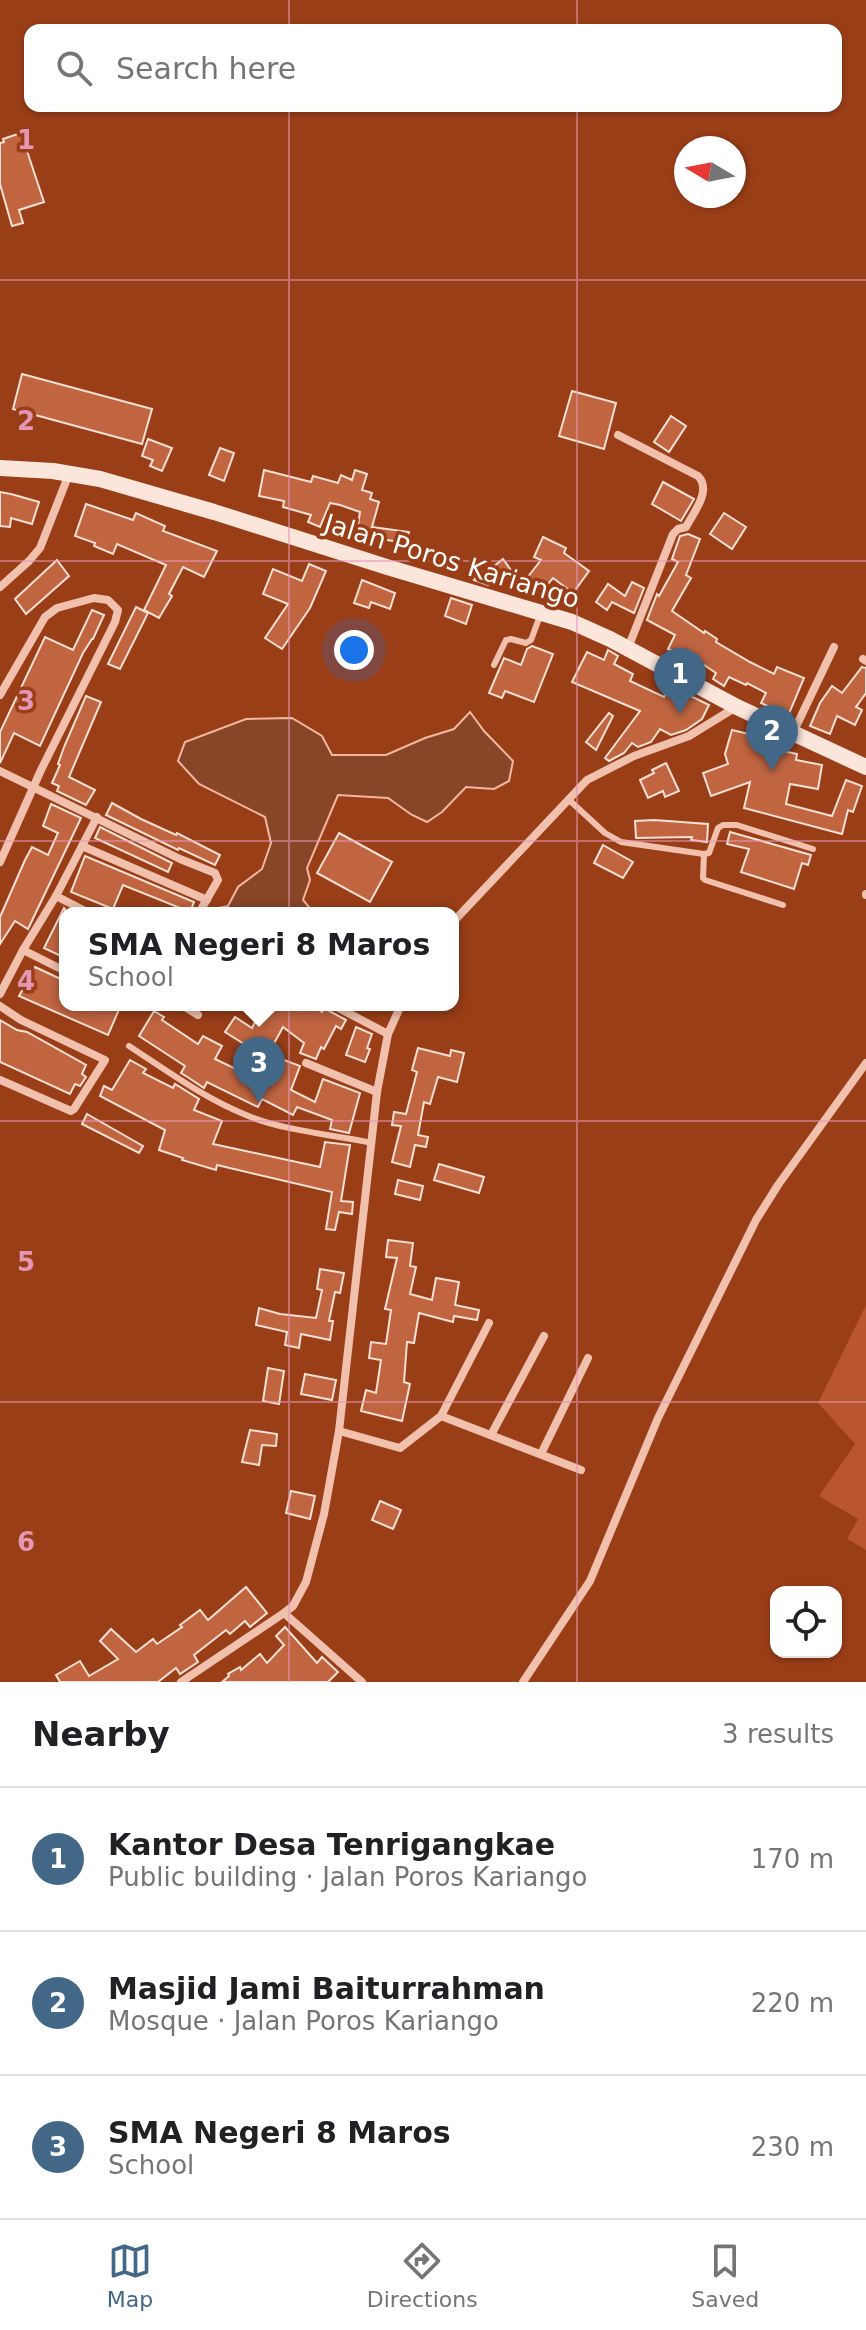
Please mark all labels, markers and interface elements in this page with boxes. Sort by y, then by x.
search box [24,24,842,112]
icon: search [52,46,96,90]
text: Search here [116,51,296,86]
text: 1 [17,125,35,155]
north arrow [674,136,746,208]
text: 2 [17,406,35,436]
street label: Jalan Poros Kariango [319,507,583,614]
your location [334,630,374,670]
pin: 1 [654,648,706,714]
text: 3 [17,686,35,716]
pin: 2 [746,705,798,771]
popup [59,907,459,1011]
text: SMA Negeri 8 Maros [88,927,430,962]
text: School [88,962,174,992]
text: 4 [17,966,35,996]
pin: 3 [233,1037,285,1103]
text: 5 [17,1247,35,1277]
text: 6 [17,1527,35,1557]
map controls [770,1586,842,1658]
button: locate [770,1586,842,1658]
text: Nearby [32,1714,170,1754]
text: 3 results [722,1719,834,1749]
text: Kantor Desa Tenrigangkae [108,1827,555,1862]
text: 1 [49,1844,67,1874]
text: 170 m [751,1844,834,1874]
text: Public building · Jalan Poros Kariango [108,1862,587,1892]
text: Masjid Jami Baiturrahman [108,1971,545,2006]
text: 2 [49,1988,67,2018]
text: 220 m [751,1988,834,2018]
text: Mosque · Jalan Poros Kariango [108,2006,499,2036]
text: SMA Negeri 8 Maros [108,2115,451,2150]
text: 3 [49,2132,67,2162]
text: 230 m [751,2132,834,2162]
text: School [108,2150,194,2180]
tab: Map [107,2239,153,2312]
tab: Directions [367,2239,478,2312]
tab: Saved [691,2239,759,2312]

